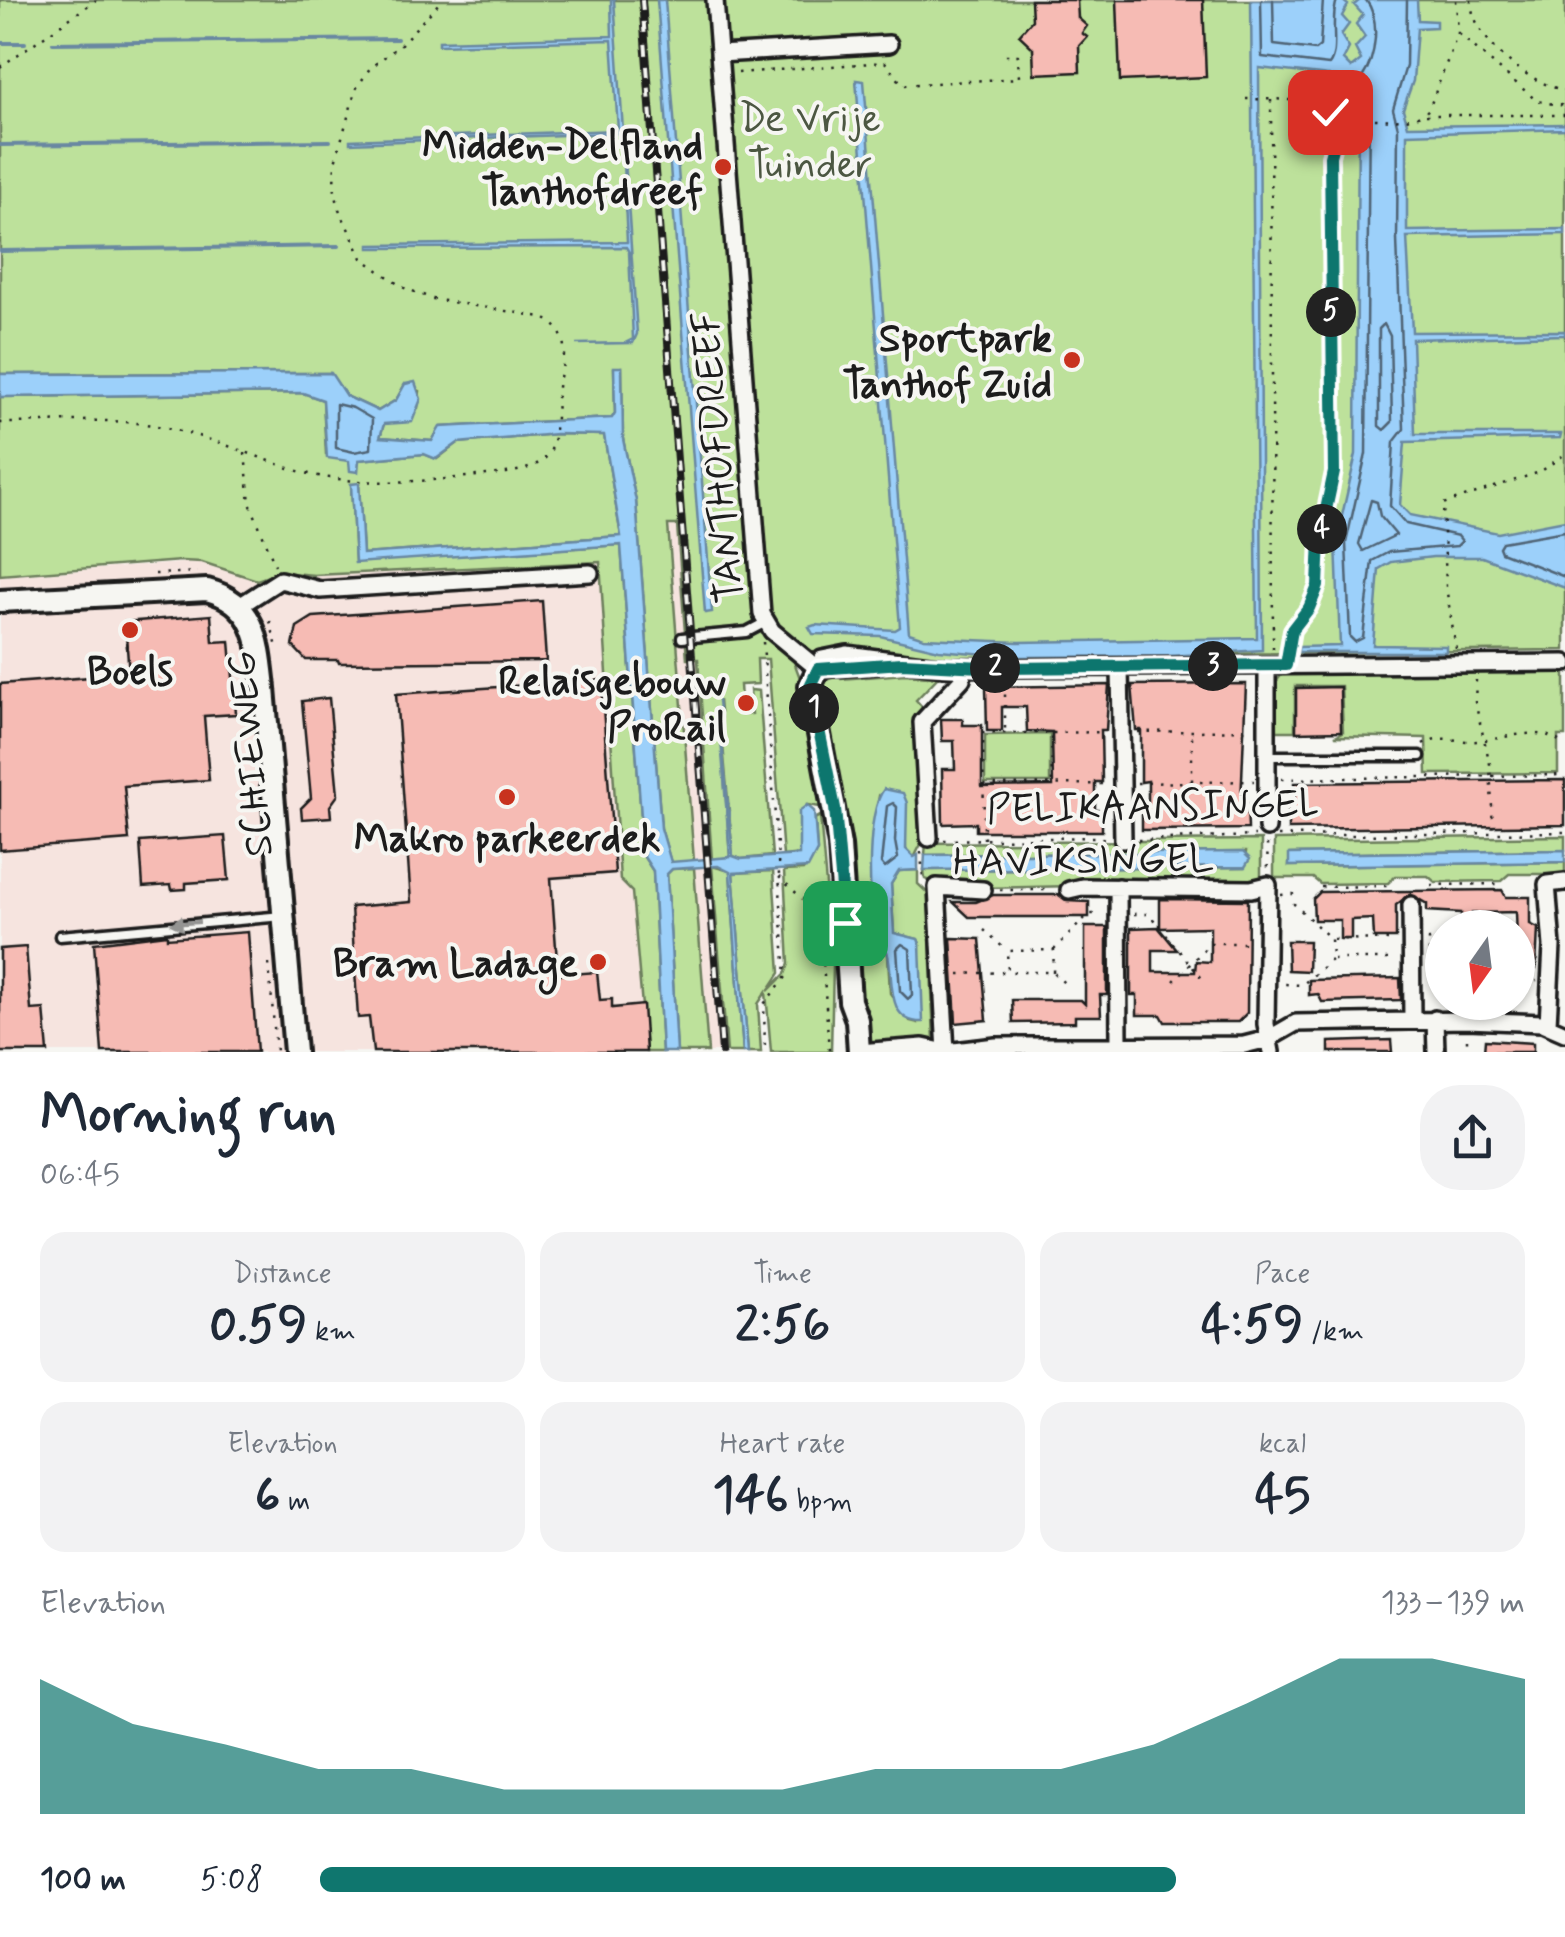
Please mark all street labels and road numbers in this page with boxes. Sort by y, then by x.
street label: TANTHOFDREEF [680,308,758,605]
street label: SCHIEWEG [217,649,287,859]
street label: PELIKAANSINGEL [986,779,1320,837]
street label: HAVIKSINGEL [952,834,1214,890]

